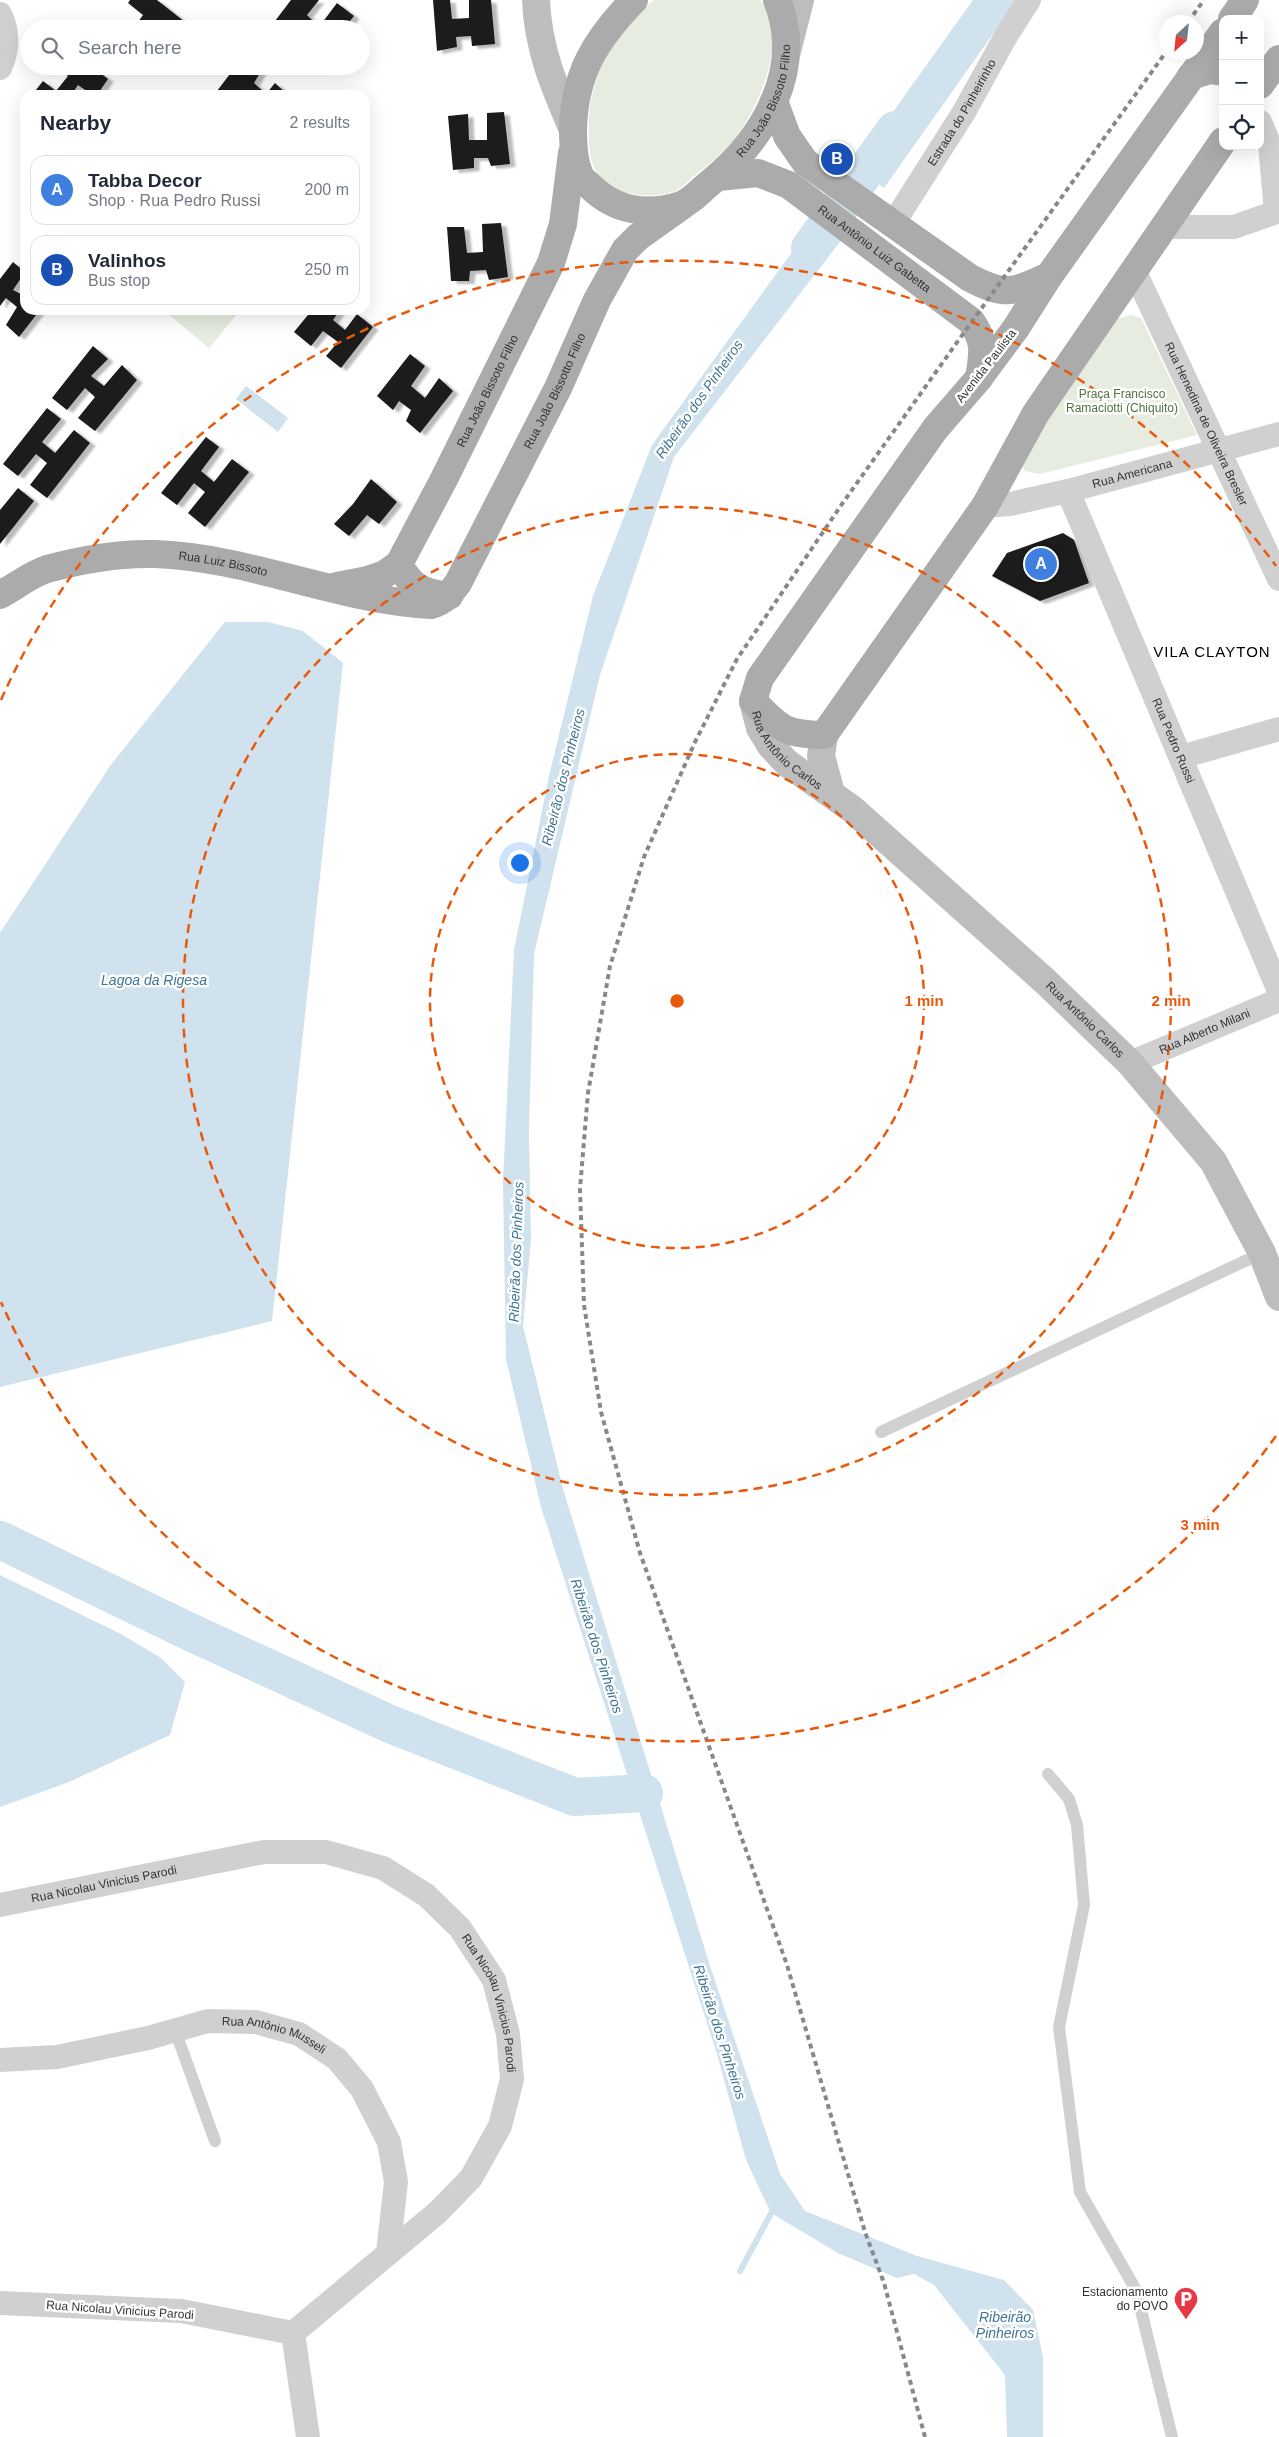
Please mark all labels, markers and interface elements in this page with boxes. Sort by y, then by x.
north arrow [1159,15,1204,60]
map controls [1219,15,1264,150]
button: + [1219,15,1264,60]
search box [20,20,370,75]
icon: search [38,34,66,62]
text: Search here [78,37,182,58]
street label: Rua João Bissoto Filho [734,44,793,160]
street label: Estrada do Pinheirinho [925,57,999,168]
button: − [1219,60,1264,105]
button: locate [1219,105,1264,150]
text: Nearby [40,111,111,134]
text: 2 results [290,114,350,131]
pin: B [821,140,853,178]
text: Tabba Decor [88,170,202,191]
text: A [51,181,63,198]
text: 200 m [305,181,349,198]
text: Shop · Rua Pedro Russi [88,192,261,209]
street label: Rua Antônio Luiz Gabetta [815,202,934,296]
text: Valinhos [88,250,166,271]
text: B [51,261,63,278]
text: 250 m [305,261,349,278]
text: Bus stop [88,272,150,289]
street label: Avenida Paulista [953,326,1019,405]
street label: Rua João Bissotto Filho [521,331,589,451]
street label: Rua João Bissoto Filho [454,332,521,450]
water label: Ribeirão dos Pinheiros [652,337,746,461]
street label: Rua Henedina de Oliveira Bresler [1162,340,1251,508]
park label: Praça Francisco Ramaciotti (Chiquito) [1066,387,1178,415]
street label: Rua Americana [1091,456,1174,491]
pin: A [1025,545,1057,583]
street label: Rua Luiz Bissoto [178,549,269,579]
district label: VILA CLAYTON [1153,643,1271,660]
street label: Rua Pedro Russi [1149,696,1197,785]
water label: Ribeirão dos Pinheiros [538,707,588,847]
street label: Rua Antônio Carlos [749,709,825,793]
your location [507,850,533,876]
water label: Lagoa da Rigesa [101,972,207,988]
street label: Rua Antônio Carlos [1043,979,1127,1061]
centre of rings [668,992,686,1010]
text: 1 min [904,992,944,1009]
text: 2 min [1151,992,1191,1009]
street label: Rua Alberto Milani [1157,1006,1252,1057]
water label: Ribeirão dos Pinheiros [506,1181,526,1323]
text: 3 min [1180,1516,1220,1533]
water label: Ribeirão dos Pinheiros [568,1577,626,1715]
street label: Rua Nicolau Vinicius Parodi [30,1863,178,1906]
street label: Rua Nicolau Vinicius Parodi [459,1931,518,2073]
water label: Ribeirão dos Pinheiros [691,1963,749,2101]
street label: Rua Antônio Musseli [222,2014,329,2057]
place label: Estacionamento do POVO [1082,2285,1168,2313]
parking icon: Estacionamento do POVO [1173,2286,1199,2320]
street label: Rua Nicolau Vinicius Parodi [46,2298,194,2322]
water label: Ribeirão Pinheiros [976,2309,1034,2341]

